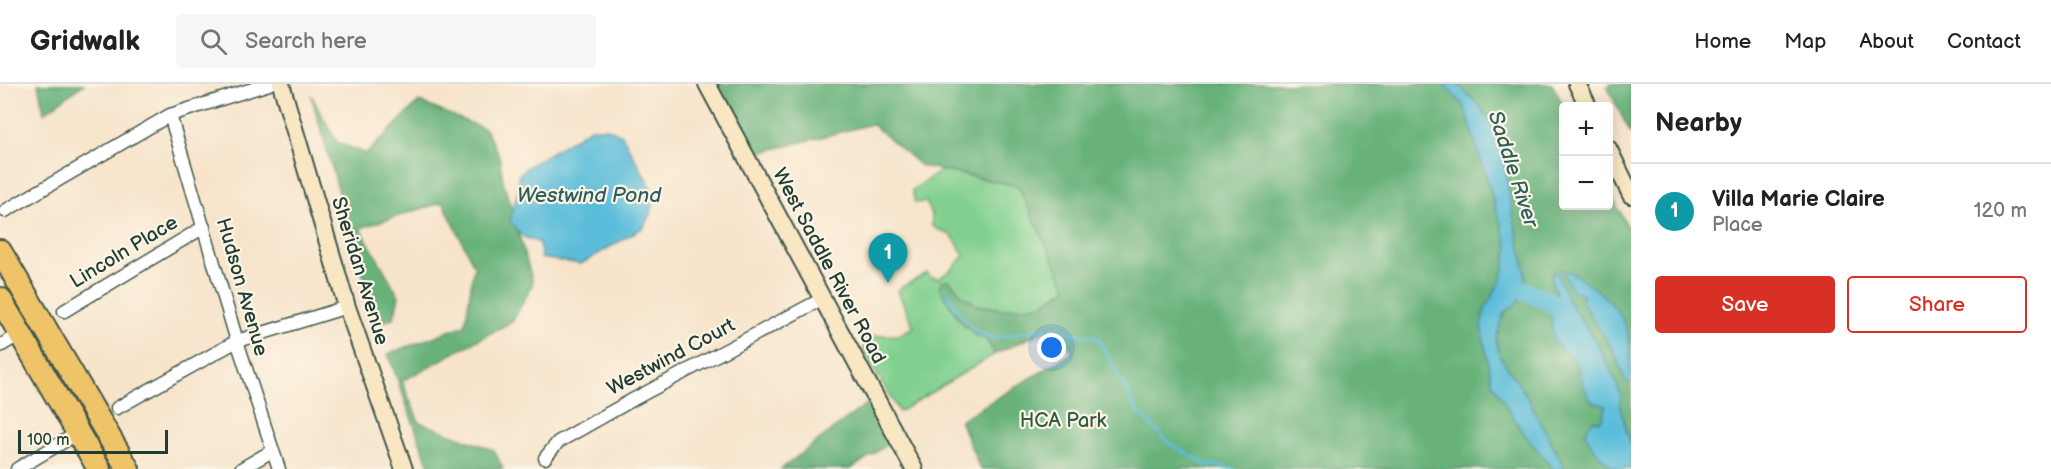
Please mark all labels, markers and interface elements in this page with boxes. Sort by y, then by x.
search box [176,14,596,68]
text: Gridwalk [30,25,140,58]
icon: search [197,25,230,58]
text: Search here [245,28,367,55]
text: Home [1694,29,1751,54]
text: Map [1784,29,1826,54]
text: About [1859,29,1914,54]
text: Contact [1947,29,2021,54]
map controls [1559,102,1613,210]
button: + [1559,102,1613,156]
water label: Saddle River [1482,108,1544,232]
text: Nearby [1655,108,1742,139]
button: − [1559,156,1613,210]
street label: West Saddle River Road [767,164,891,368]
water label: Westwind Pond [517,183,662,208]
text: Villa Marie Claire [1712,186,1885,213]
street label: Sheridan Avenue [326,194,394,348]
text: 1 [1670,199,1679,223]
text: 120 m [1974,199,2027,223]
street label: Lincoln Place [66,210,182,294]
text: Place [1712,213,1763,237]
street label: Hudson Avenue [211,215,273,359]
pin: 1 [868,234,908,283]
button: Save [1655,276,1835,333]
button: Share [1847,276,2027,333]
street label: Westwind Court [603,313,739,401]
your location [1037,333,1066,362]
park label: HCA Park [1020,409,1106,433]
scale bar [18,427,168,454]
text: 100 m [27,431,70,450]

